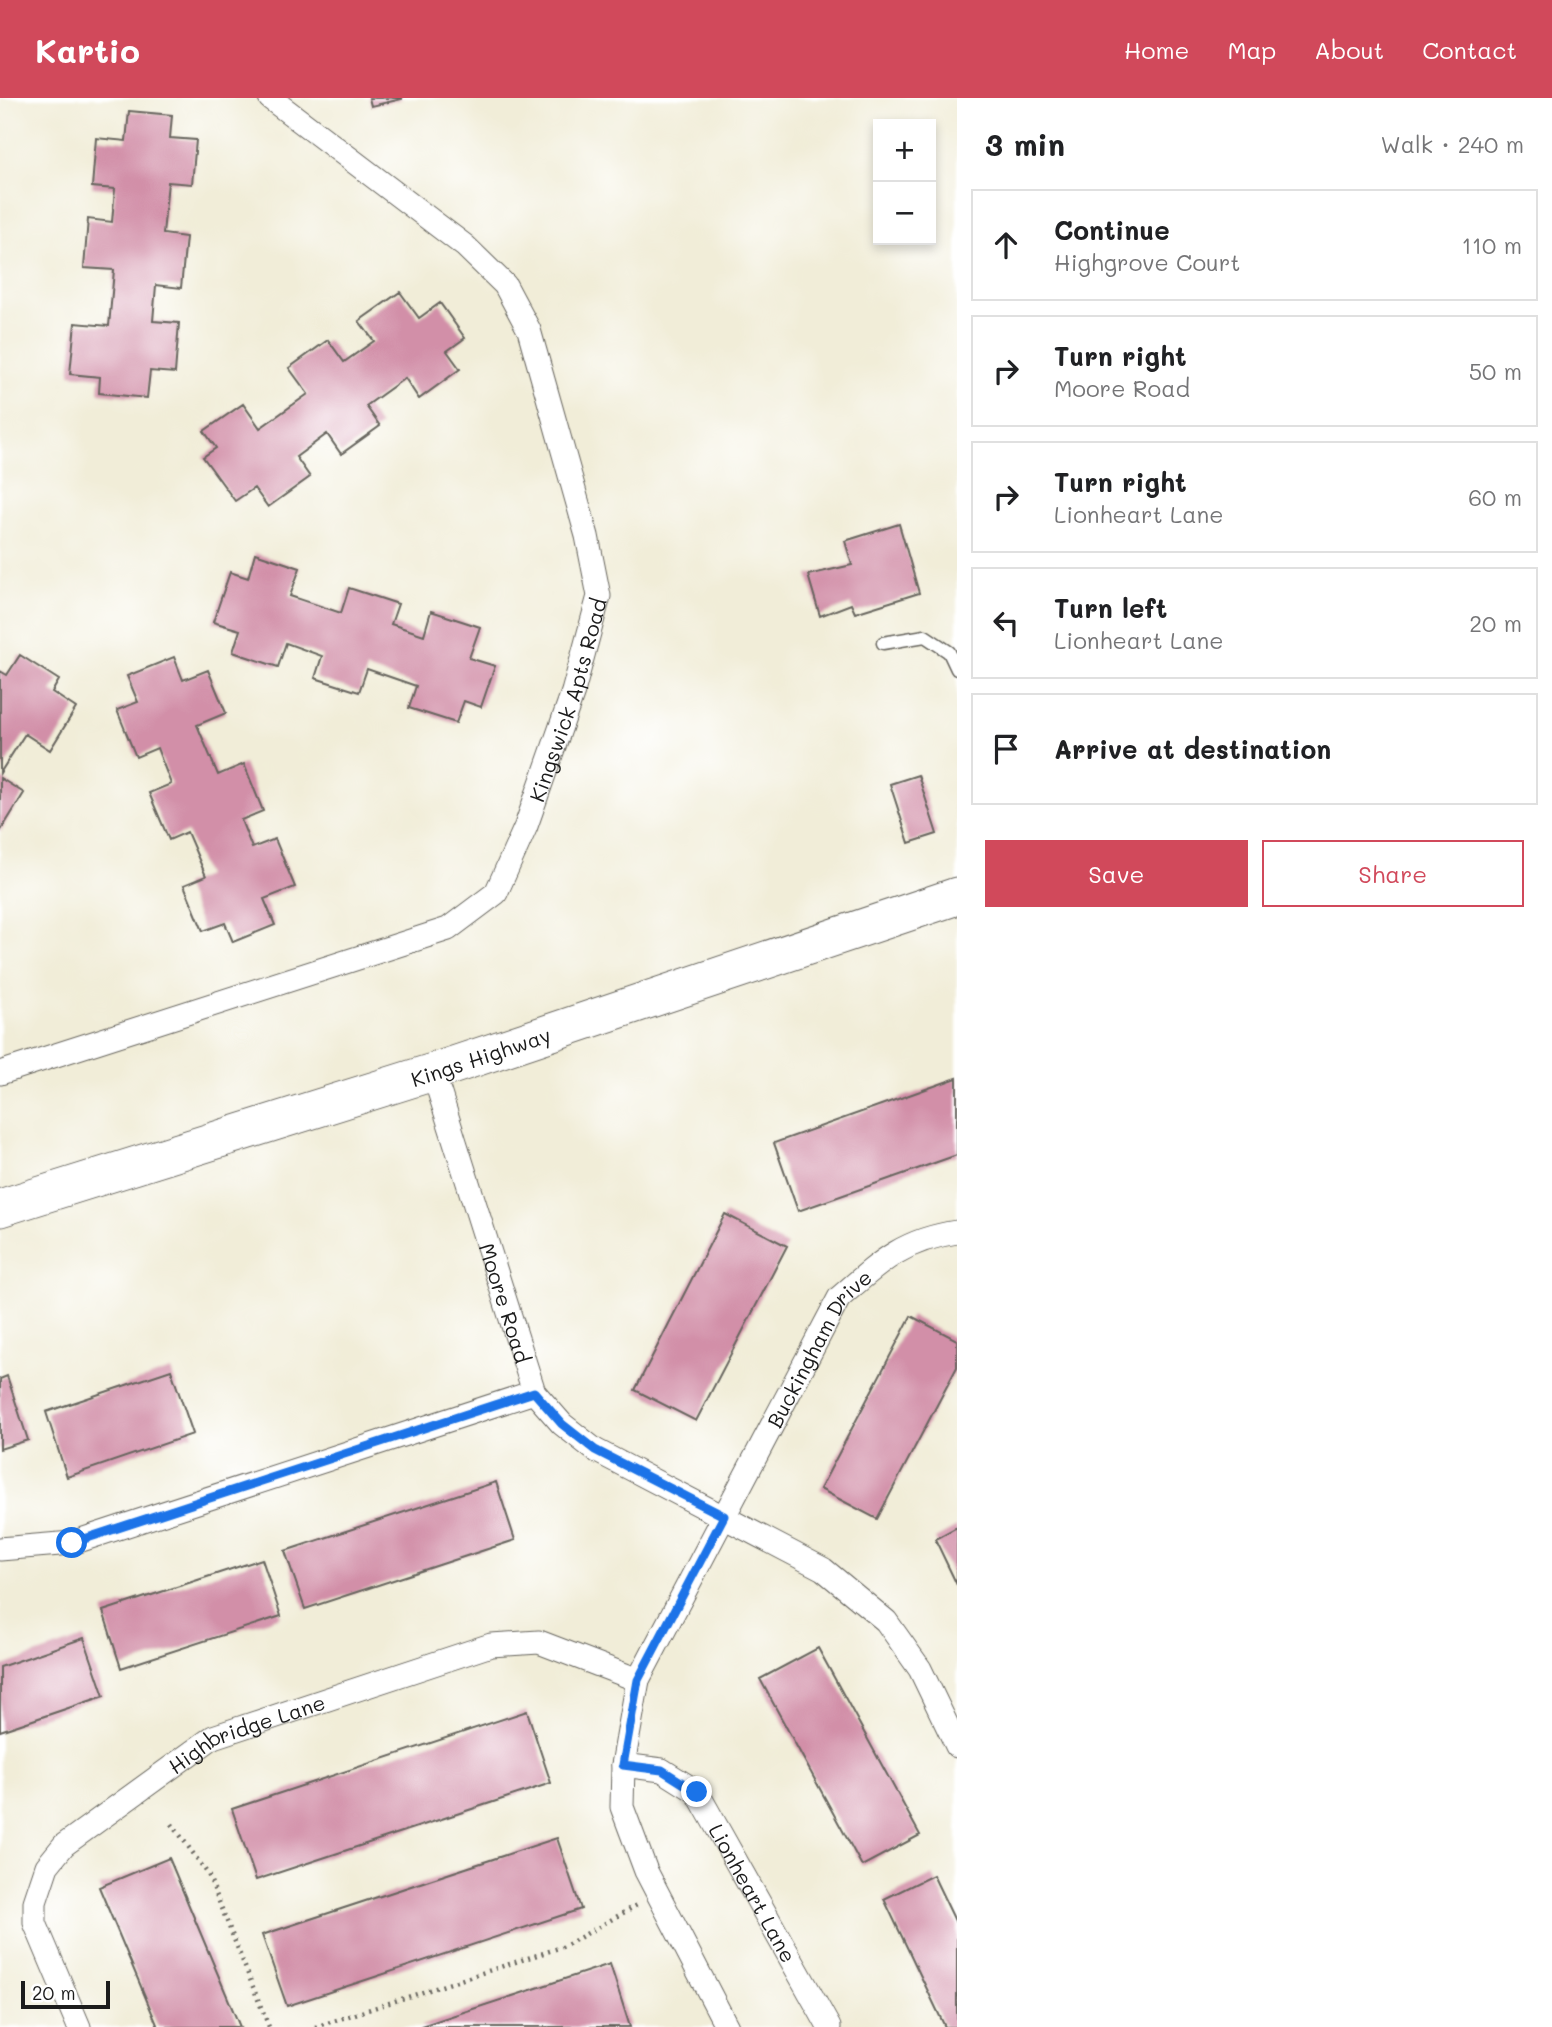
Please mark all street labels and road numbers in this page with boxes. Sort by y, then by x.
street label: Kingswick Apts Road [522,595,611,805]
street label: Kings Highway [407,1020,554,1092]
street label: Moore Road [474,1239,537,1366]
street label: Buckingham Drive [760,1263,877,1432]
street label: Highbridge Lane [162,1687,328,1779]
street label: Lionheart Lane [704,1818,803,1967]

